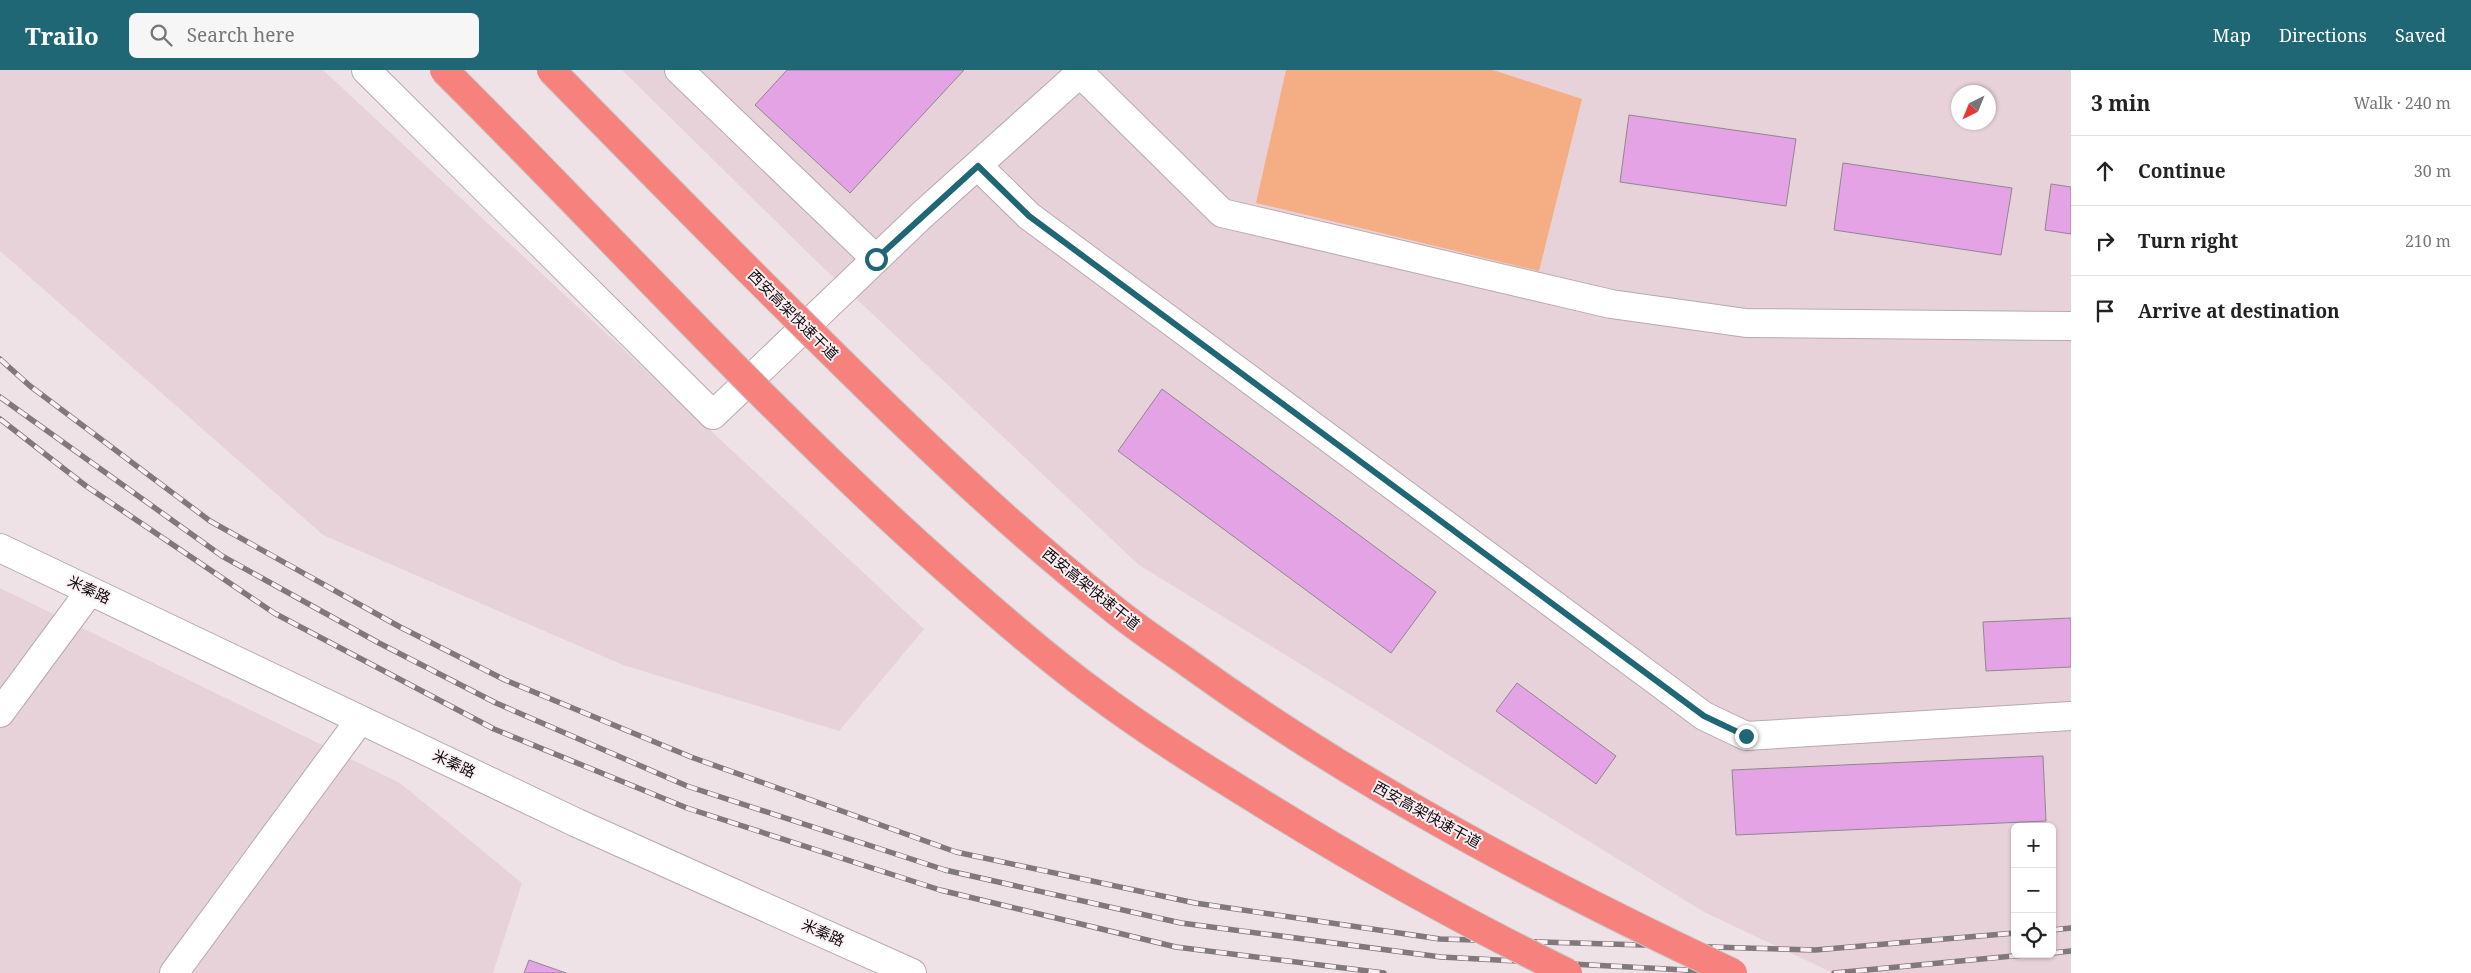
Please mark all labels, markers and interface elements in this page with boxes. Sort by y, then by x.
search box [129,13,479,58]
text: Trailo [25,19,99,52]
icon: search [147,21,175,49]
text: Search here [187,22,295,48]
text: Map [2213,23,2251,47]
text: Directions [2279,23,2367,47]
text: Saved [2395,23,2446,47]
north arrow [1951,85,1996,130]
text: 3 min [2091,89,2150,117]
text: Walk · 240 m [2354,92,2451,114]
icon: ahead [2091,157,2119,185]
text: Continue [2138,158,2226,184]
text: 30 m [2414,160,2451,182]
icon: right [2091,227,2119,255]
text: Turn right [2138,228,2238,254]
text: 210 m [2405,230,2451,252]
route start [865,248,888,271]
street label: 西安高架快速干道 [744,265,843,364]
icon: arrive [2091,297,2119,325]
text: Arrive at destination [2138,298,2340,324]
street label: 西安高架快速干道 [1039,543,1145,634]
street label: 米秦路 [65,571,114,608]
route end [1735,725,1758,748]
street label: 米秦路 [430,745,479,782]
street label: 西安高架快速干道 [1370,776,1485,852]
map controls [2011,823,2056,958]
button: + [2011,823,2056,868]
button: − [2011,868,2056,913]
button: locate [2011,913,2056,958]
street label: 米秦路 [799,914,848,950]

